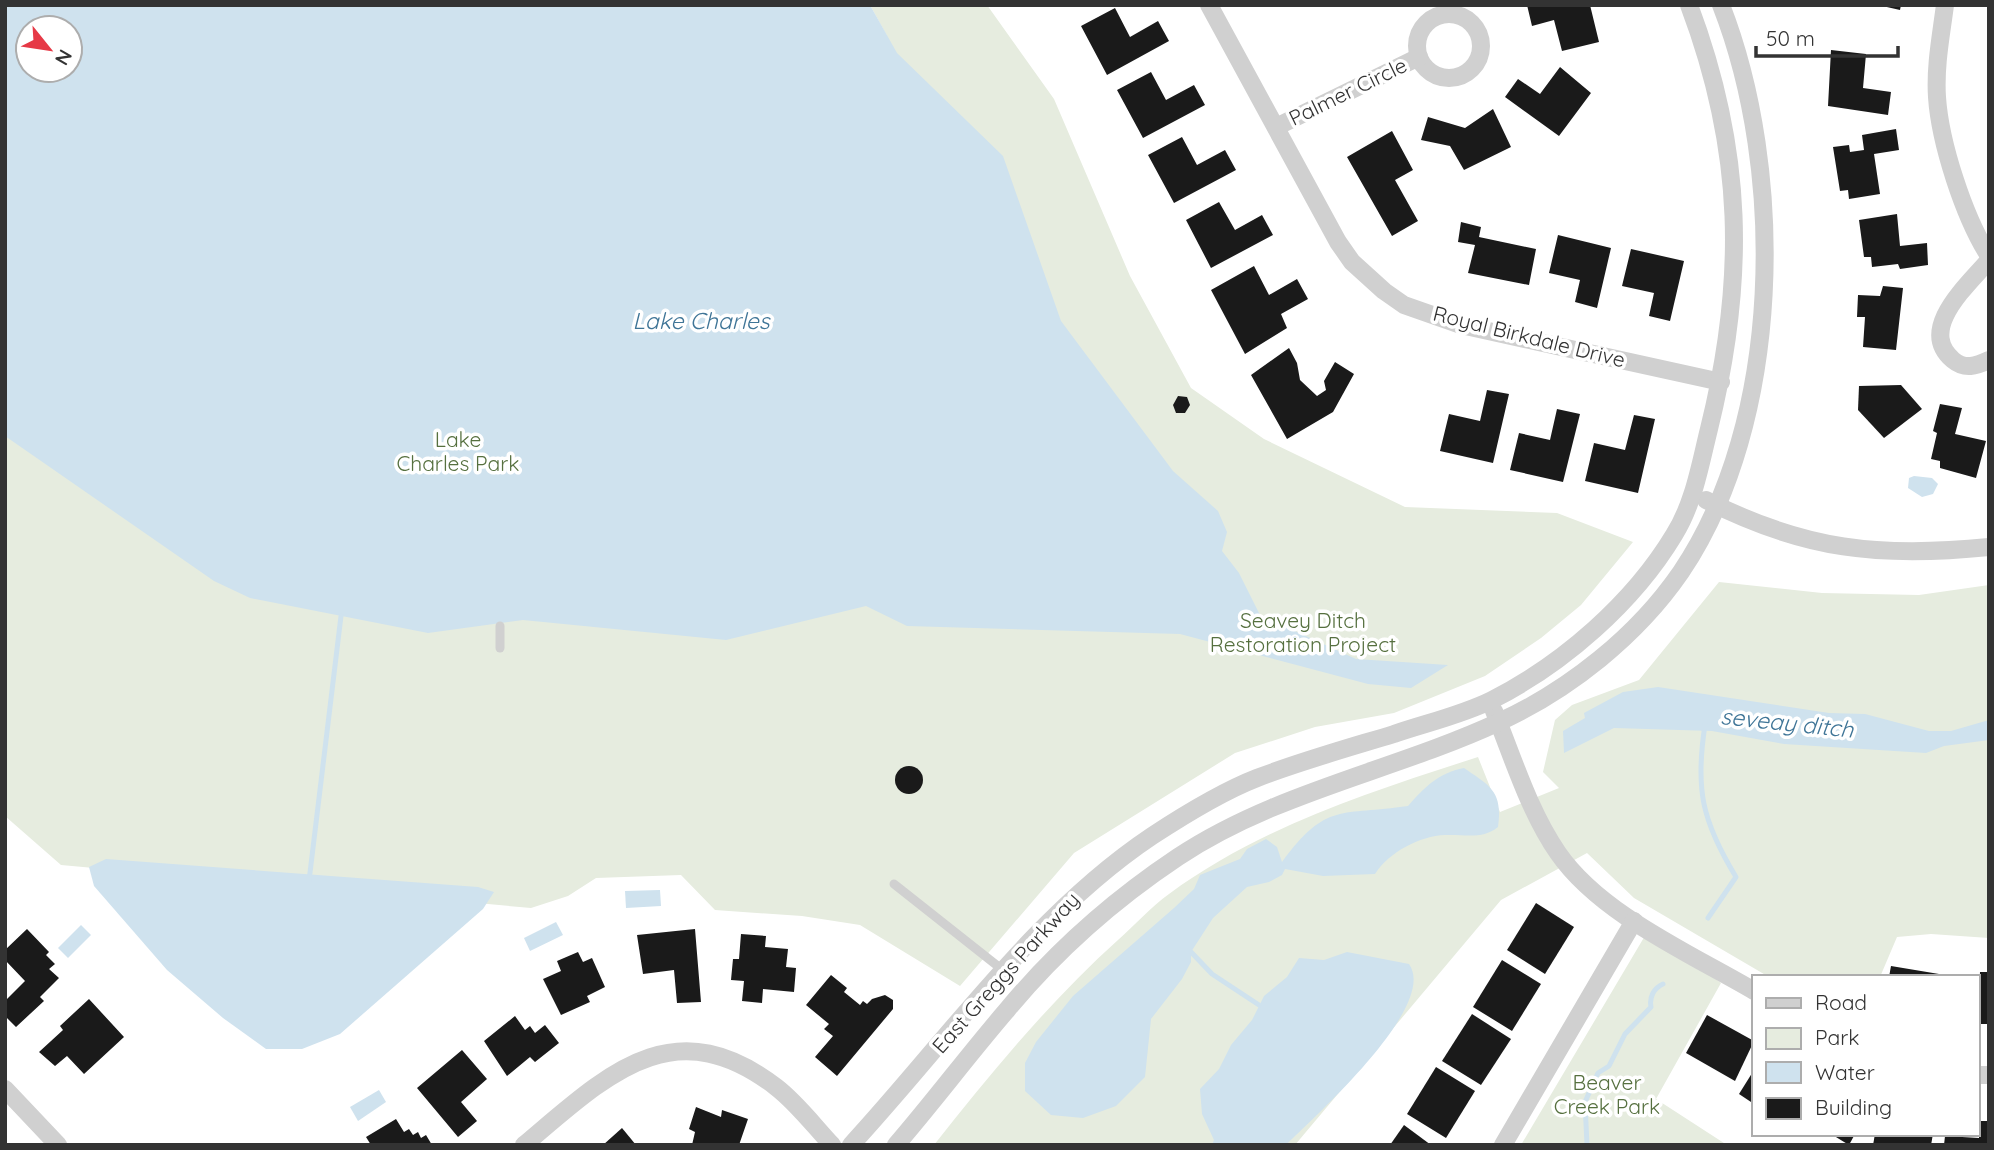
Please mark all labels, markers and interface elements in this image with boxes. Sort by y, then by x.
north arrow [14,14,84,84]
scale bar [1756,14,1898,58]
text: 50 m [1766,25,1815,51]
text: N [50,45,78,70]
street label: Palmer Circle [1284,51,1411,131]
street label: Royal Birkdale Drive [1430,300,1628,372]
water label: Lake Charles [633,306,772,335]
park label: Lake Charles Park [397,426,519,476]
park label: Seavey Ditch Restoration Project [1210,607,1396,657]
water label: seveay ditch [1719,701,1856,744]
street label: East Greggs Parkway [926,886,1084,1058]
legend [1752,975,1980,1136]
text: Road [1815,989,1867,1015]
text: Park [1815,1024,1859,1050]
text: Water [1815,1059,1875,1085]
park label: Beaver Creek Park [1554,1069,1660,1119]
text: Building [1815,1094,1892,1120]

